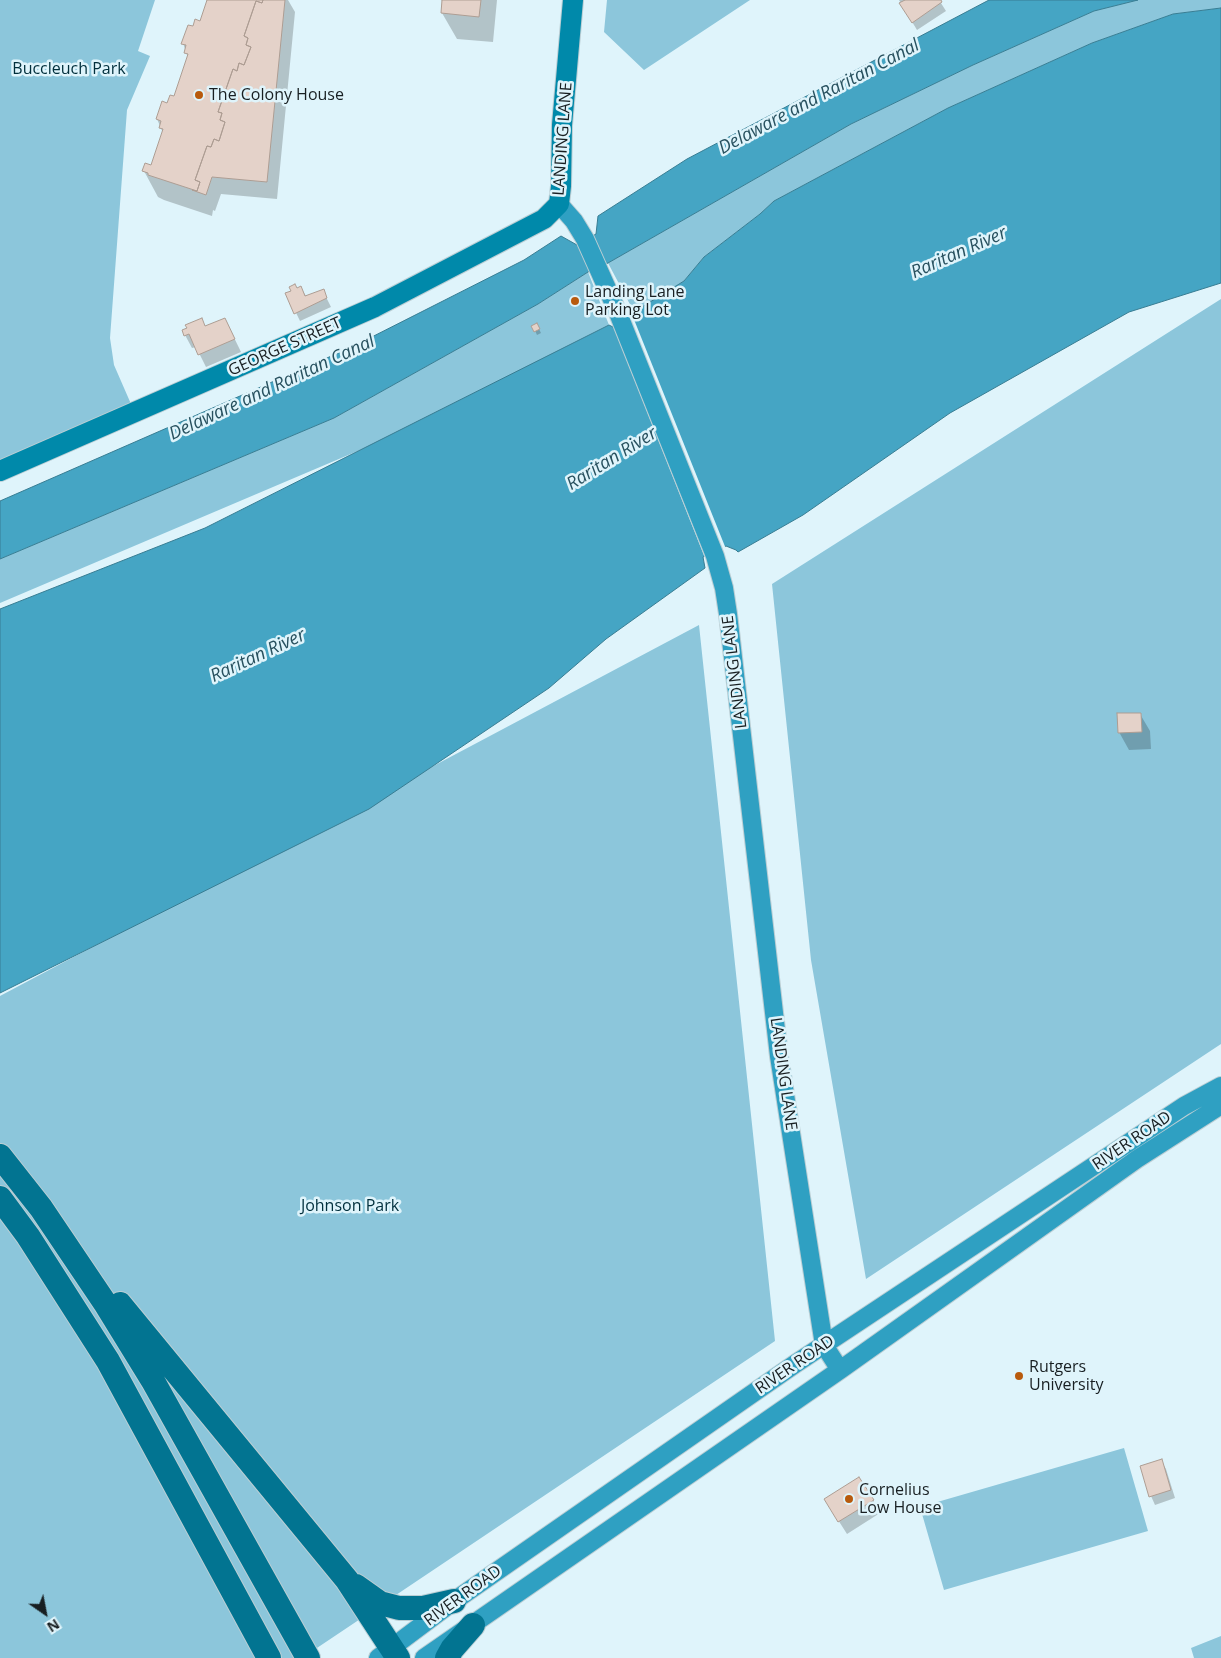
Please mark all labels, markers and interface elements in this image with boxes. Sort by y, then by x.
water label: Delaware and Raritan Canal [715,35,923,159]
park label: Buccleuch Park [12,59,126,79]
street label: LANDING LANE [549,82,577,196]
place label: The Colony House [209,85,344,105]
marker: The Colony House [193,89,205,101]
water label: Raritan River [908,222,1010,284]
place label: Landing Lane Parking Lot [585,282,685,320]
marker: Landing Lane Parking Lot [569,295,581,307]
street label: GEORGE STREET [226,314,344,380]
water label: Delaware and Raritan Canal [166,331,378,445]
water label: Raritan River [563,423,661,495]
street label: LANDING LANE [719,614,751,730]
water label: Raritan River [207,625,309,687]
street label: LANDING LANE [766,1016,800,1132]
street label: RIVER ROAD [1089,1108,1175,1174]
park label: Johnson Park [301,1196,399,1216]
street label: RIVER ROAD [752,1332,838,1398]
place label: Rutgers University [1029,1357,1103,1395]
marker: Rutgers University [1013,1370,1025,1382]
place label: Cornelius Low House [859,1480,941,1518]
marker: Cornelius Low House [843,1493,855,1505]
street label: RIVER ROAD [421,1562,505,1630]
north arrow [20,1588,70,1638]
text: N [43,1615,63,1637]

